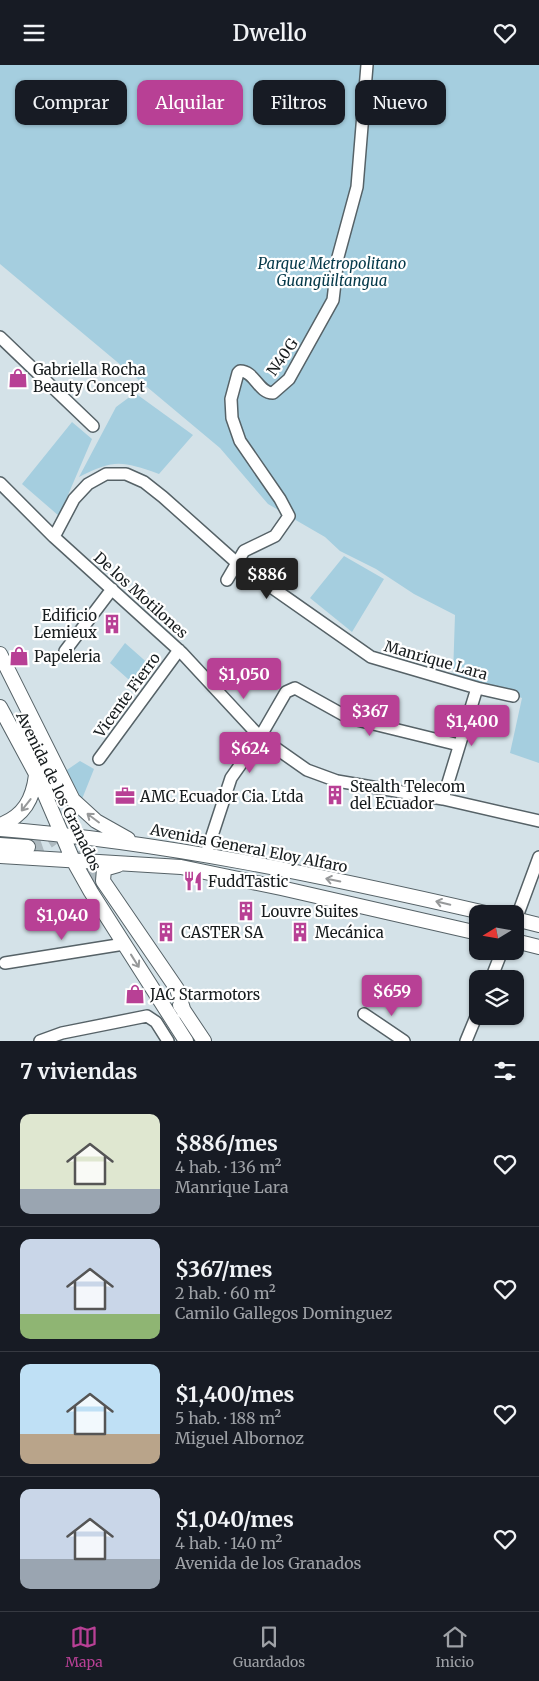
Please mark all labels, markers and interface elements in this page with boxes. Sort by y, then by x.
icon: menu [20,19,48,47]
text: Dwello [232,19,307,47]
icon: heart [491,19,519,47]
chip: Comprar [15,80,127,125]
chip: Alquilar [137,80,243,125]
chip: Filtros [253,80,345,125]
chip: Nuevo [355,80,446,125]
park label: Parque Metropolitano Guangüiltangua [258,254,406,290]
street label: N40G [262,334,302,379]
place label: Gabriella Rocha Beauty Concept [33,360,146,396]
shop icon: Gabriella Rocha Beauty Concept [7,367,29,389]
street label: De los Motilones [90,548,192,642]
pin: $886 [237,557,297,600]
text: $886 [247,564,287,584]
place label: Edificio Lemieux [34,606,97,642]
building icon: Edificio Lemieux [101,613,123,635]
street label: Manrique Lara [382,636,490,684]
shop icon: Papeleria [8,645,30,667]
place label: Papeleria [34,647,101,666]
street label: Vicente Fierro [89,649,164,742]
pin: $1,050 [203,657,285,700]
text: $1,050 [218,664,270,684]
pin: $367 [340,695,400,737]
text: $367 [351,701,389,721]
pin: $1,400 [431,705,513,747]
street label: Avenida de los Granados [12,707,106,874]
text: $1,400 [445,711,499,731]
pin: $624 [220,731,280,774]
text: $624 [231,738,269,758]
place label: Stealth Telecom del Ecuador [350,777,466,813]
building icon: Stealth Telecom del Ecuador [324,784,346,806]
office icon: AMC Ecuador Cia. Ltda [114,785,136,807]
place label: AMC Ecuador Cia. Ltda [139,787,303,806]
one-way arrow [21,798,32,811]
one-way arrow [87,813,100,824]
street label: Avenida General Eloy Alfaro [148,819,349,877]
restaurant icon: FuddTastic [182,870,204,892]
place label: FuddTastic [208,872,289,891]
one-way arrow [325,874,341,884]
one-way arrow [435,898,451,907]
pin: $1,040 [21,899,103,941]
building icon: Louvre Suites [235,900,257,922]
place label: Louvre Suites [261,902,358,921]
text: $1,040 [36,905,88,925]
north arrow [469,905,524,960]
map controls [469,905,524,1025]
building icon: CASTER SA [155,921,177,943]
building icon: Mecánica [289,921,311,943]
place label: CASTER SA [181,923,264,942]
place label: Mecánica [315,923,384,942]
one-way arrow [130,953,140,967]
button: layers [469,970,524,1025]
pin: $659 [362,975,422,1017]
text: $659 [373,981,411,1001]
shop icon: JAC Starmotors [124,983,146,1005]
place label: JAC Starmotors [149,985,260,1004]
icon: filters [491,1057,519,1085]
text: 7 viviendas [20,1058,137,1085]
text: $886/mes [175,1130,278,1157]
icon: home [60,1134,120,1194]
icon: heart [491,1150,519,1178]
text: 4 hab. · 136 m² [175,1157,281,1177]
text: Manrique Lara [175,1177,288,1197]
text: $367/mes [175,1256,272,1283]
icon: home [60,1259,120,1319]
icon: heart [491,1275,519,1303]
text: 2 hab. · 60 m² [175,1283,276,1303]
text: Camilo Gallegos Dominguez [175,1303,392,1323]
text: $1,400/mes [175,1381,294,1408]
icon: home [60,1384,120,1444]
icon: heart [491,1400,519,1428]
text: 5 hab. · 188 m² [175,1408,281,1428]
text: Miguel Albornoz [175,1428,304,1448]
text: $1,040/mes [175,1506,294,1533]
icon: home [60,1509,120,1569]
icon: heart [491,1525,519,1553]
text: 4 hab. · 140 m² [175,1533,282,1553]
text: Avenida de los Granados [175,1553,361,1573]
tab: Mapa [65,1623,103,1671]
tab: Guardados [233,1623,305,1671]
tab: Inicio [435,1623,474,1671]

